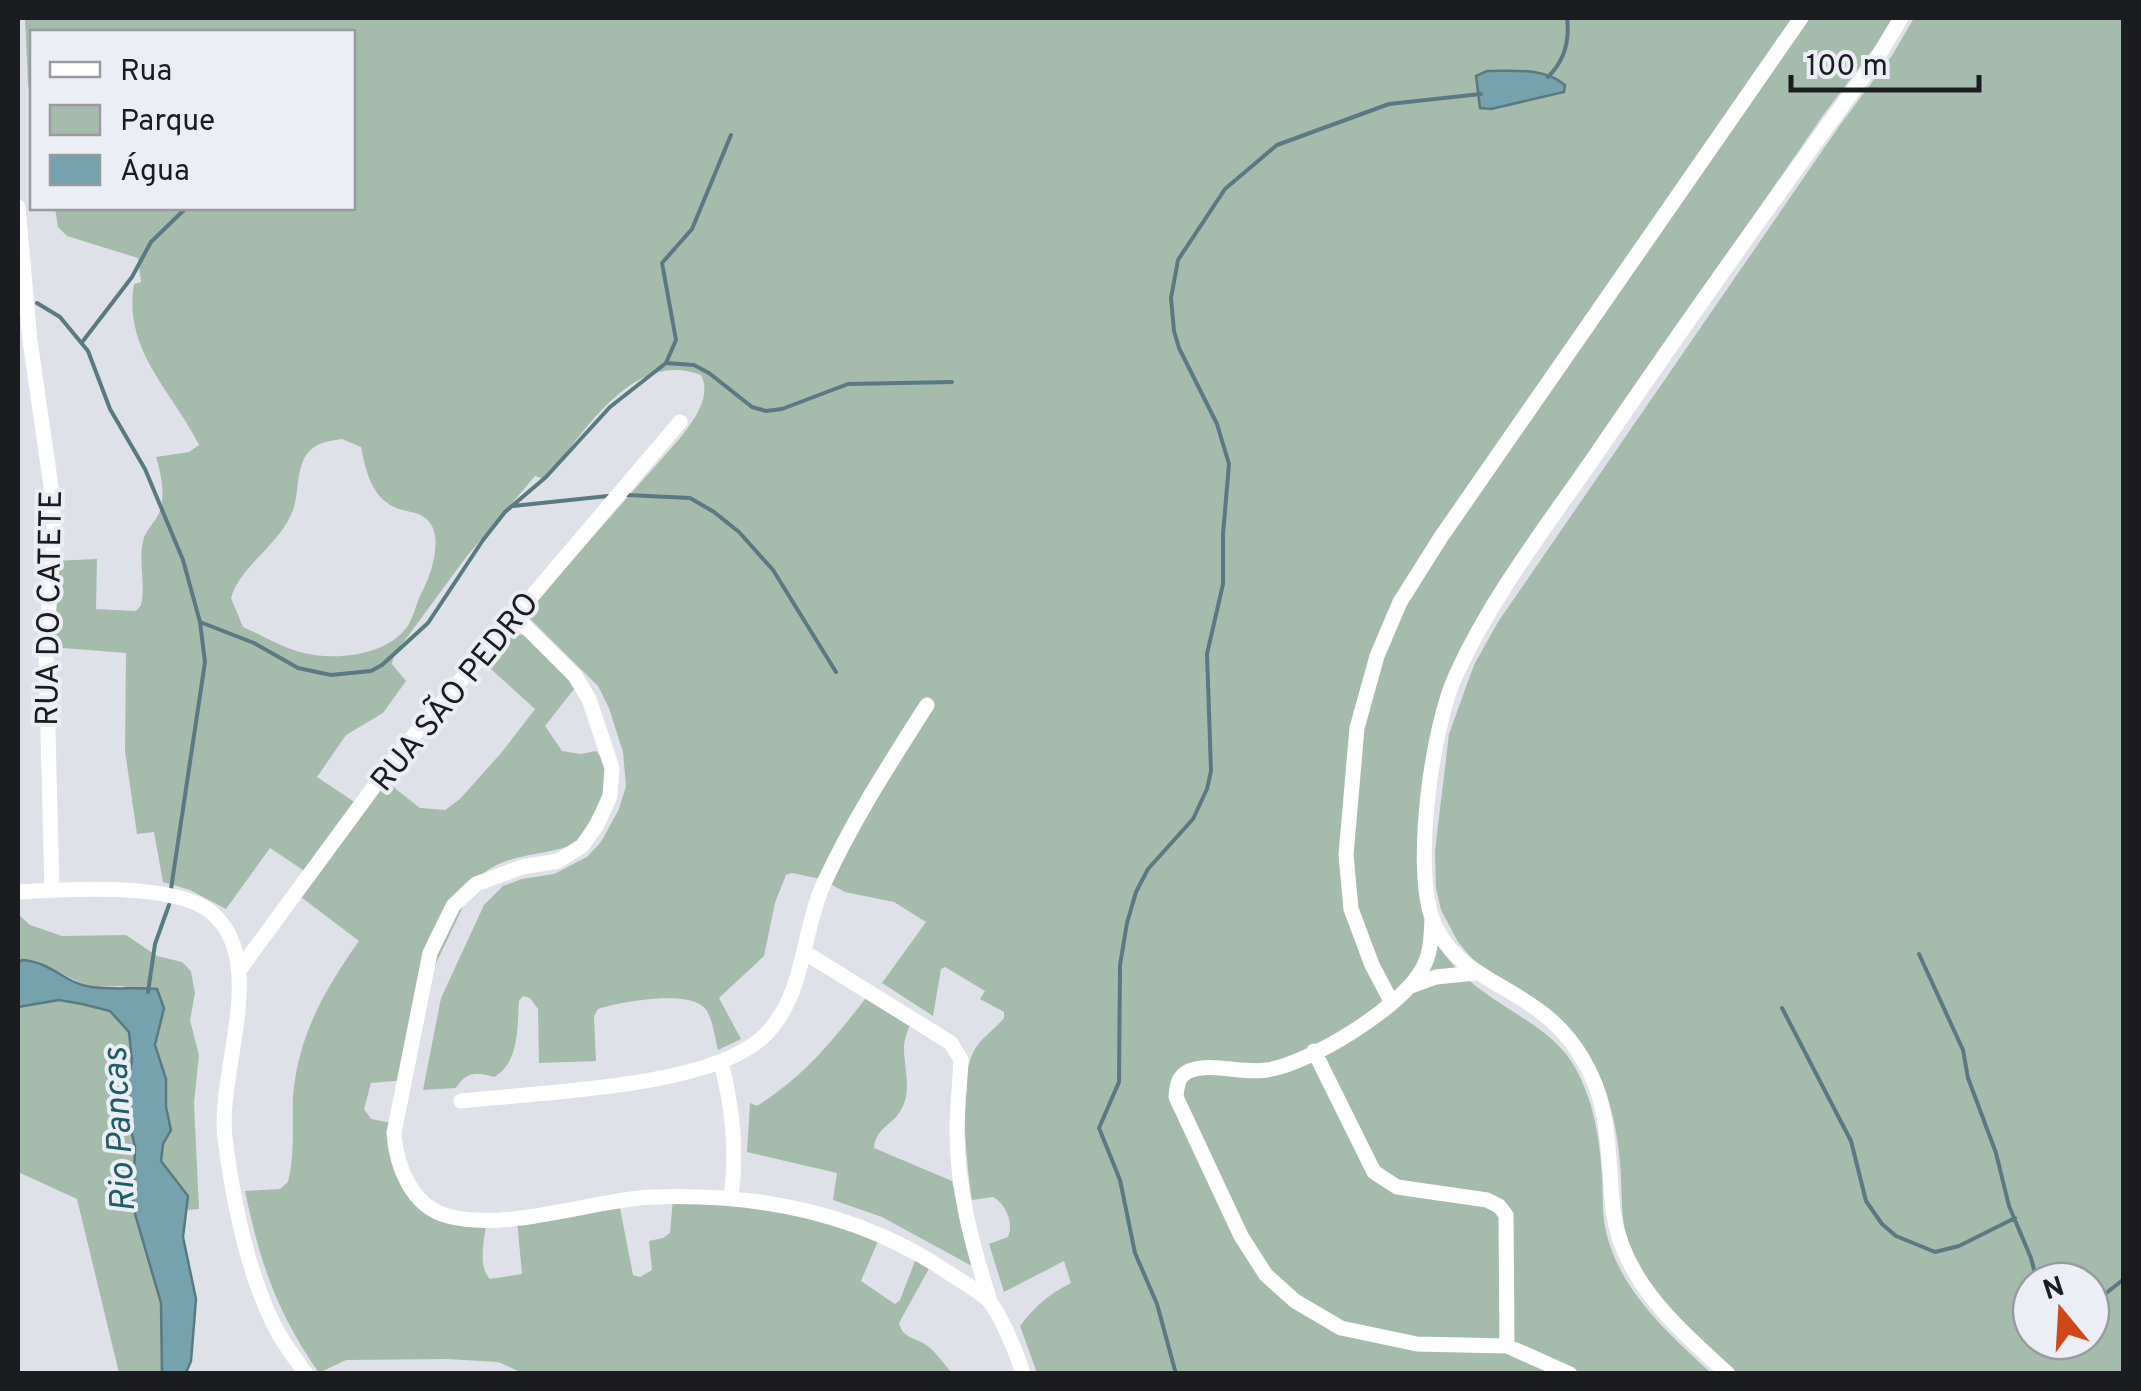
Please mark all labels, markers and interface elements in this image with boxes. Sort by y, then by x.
legend [30,30,355,210]
scale bar [1791,30,1978,92]
text: 100 m [1806,49,1888,86]
text: Rua [120,54,172,91]
text: Parque [120,104,215,141]
text: Água [120,152,190,191]
street label: RUA DO CATETE [29,490,73,726]
street label: RUA SÃO PEDRO [362,584,549,801]
water label: Rio Pancas [95,1045,147,1213]
north arrow [2011,1261,2111,1361]
text: N [2039,1270,2069,1310]

